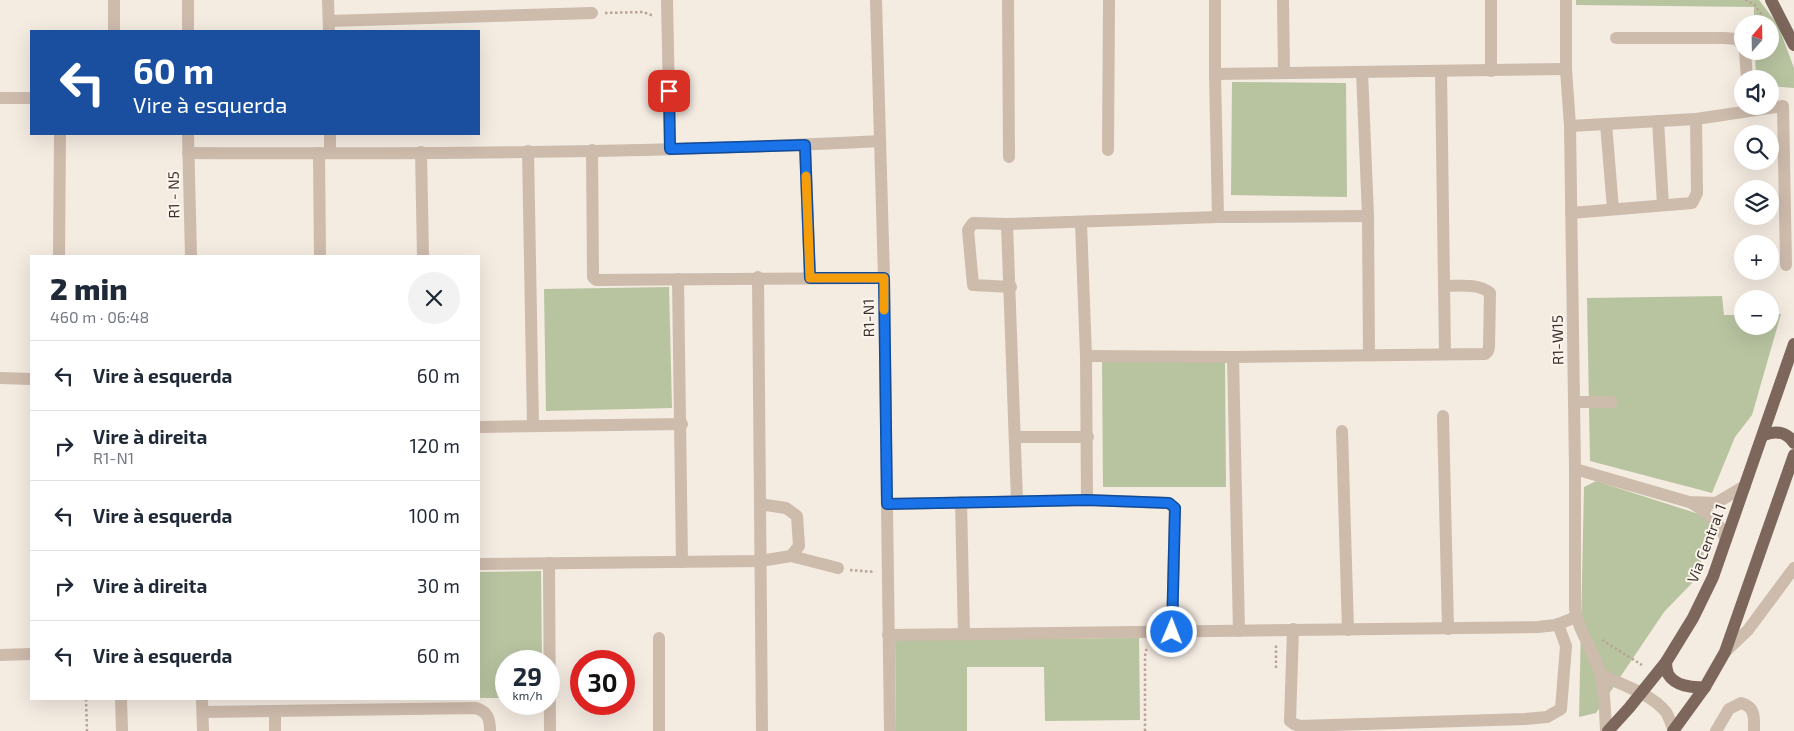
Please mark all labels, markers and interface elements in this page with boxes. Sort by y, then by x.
north arrow [1734,15,1779,60]
map controls [1734,15,1779,335]
text: 60 m [133,49,214,91]
icon: left [50,50,115,115]
pin [648,70,690,112]
button: sound [1734,70,1779,115]
icon: arrive [655,77,683,105]
text: Vire à esquerda [133,91,287,117]
button: search [1734,125,1779,170]
street label: R1 - N5 [164,171,182,219]
button: layers [1734,180,1779,225]
button: + [1734,235,1779,280]
text: 2 min [50,270,128,306]
button: close [408,272,460,324]
button: − [1734,290,1779,335]
street label: R1-N1 [859,299,877,337]
text: 460 m · 06:48 [50,307,149,326]
street label: R1-W15 [1548,315,1566,365]
icon: left [50,362,78,390]
text: Vire à esquerda [93,364,232,387]
text: 60 m [417,364,460,387]
text: Vire à direita [93,425,207,448]
icon: right [50,432,78,460]
text: 120 m [409,434,460,457]
text: R1-N1 [93,448,134,467]
street label: Via Central 1 [1683,501,1729,585]
icon: left [50,502,78,530]
text: Vire à esquerda [93,504,232,527]
text: 100 m [409,504,460,527]
icon: right [50,572,78,600]
text: Vire à direita [93,574,207,597]
text: 30 m [417,574,460,597]
position arrow [1145,605,1197,657]
icon: left [50,642,78,670]
text: Vire à esquerda [93,644,232,667]
text: 60 m [417,644,460,667]
speed limit sign: 30 [570,650,635,715]
text: 29 [513,661,542,691]
text: km/h [513,688,542,702]

